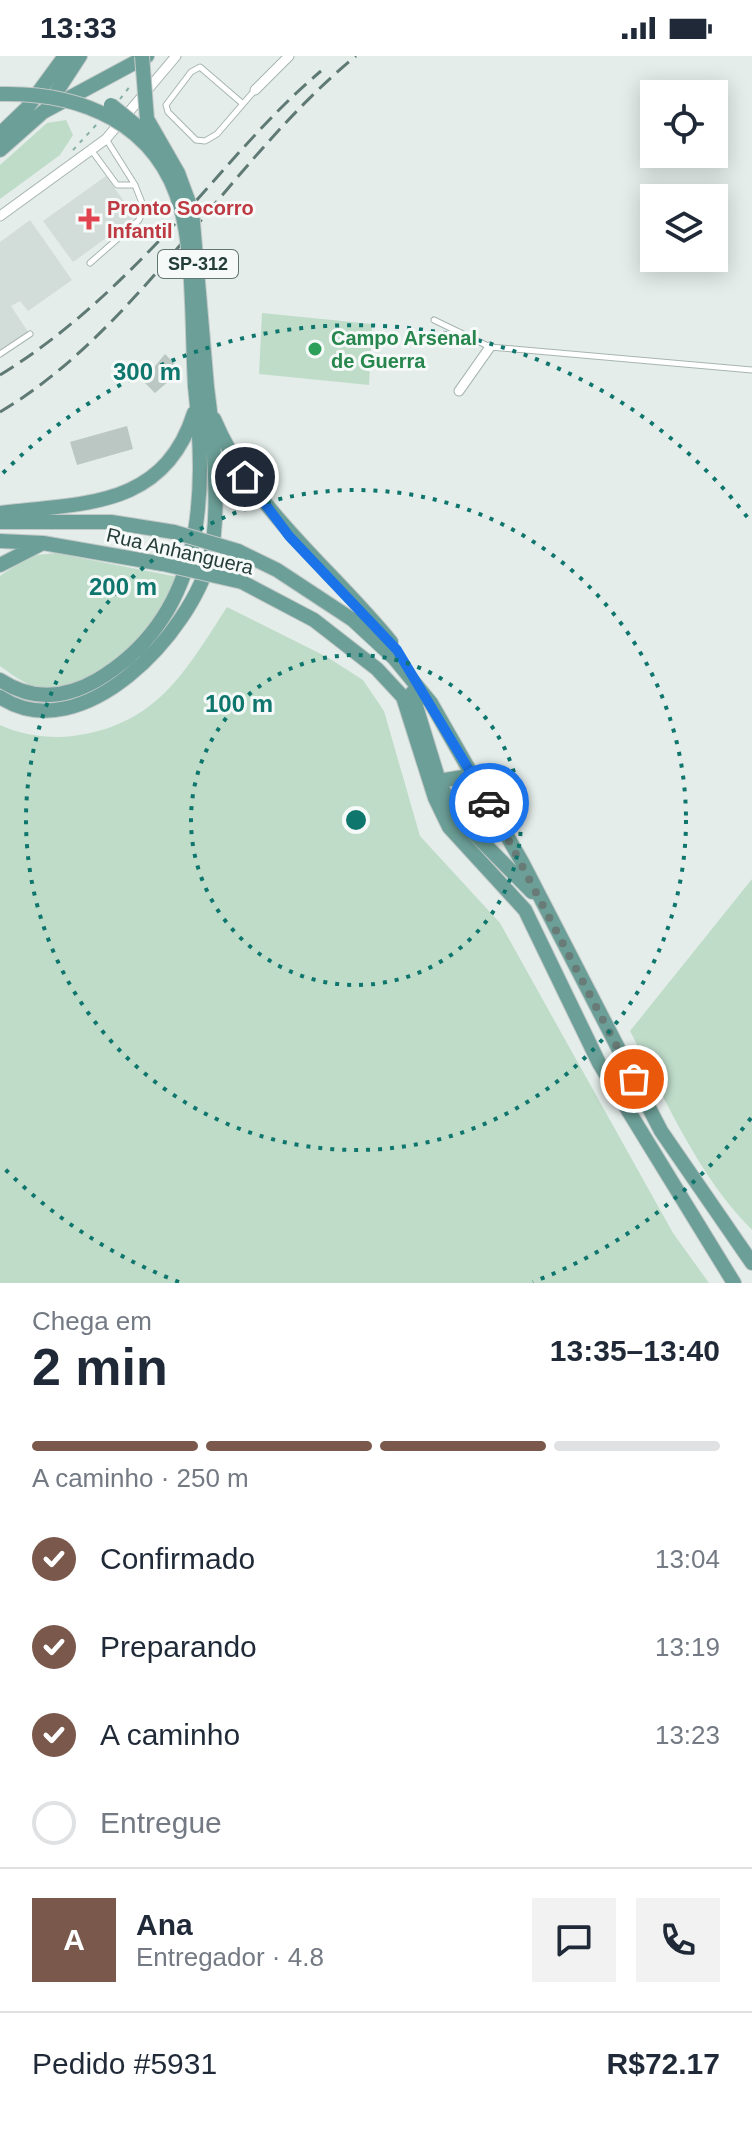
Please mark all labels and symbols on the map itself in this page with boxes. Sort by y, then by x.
place label: Pronto Socorro Infantil [107,197,254,242]
marker: Pronto Socorro Infantil [78,208,100,230]
road number: SP-312 [158,250,238,278]
place label: Campo Arsenal de Guerra [331,327,477,372]
marker: Campo Arsenal de Guerra [306,340,324,358]
text: 300 m [113,358,181,385]
pin [211,443,279,511]
street label: Rua Anhanguera [104,523,256,579]
text: 200 m [89,573,157,600]
text: 100 m [205,690,273,717]
courier [449,763,529,843]
centre of rings [342,806,370,834]
pin [600,1045,668,1113]

